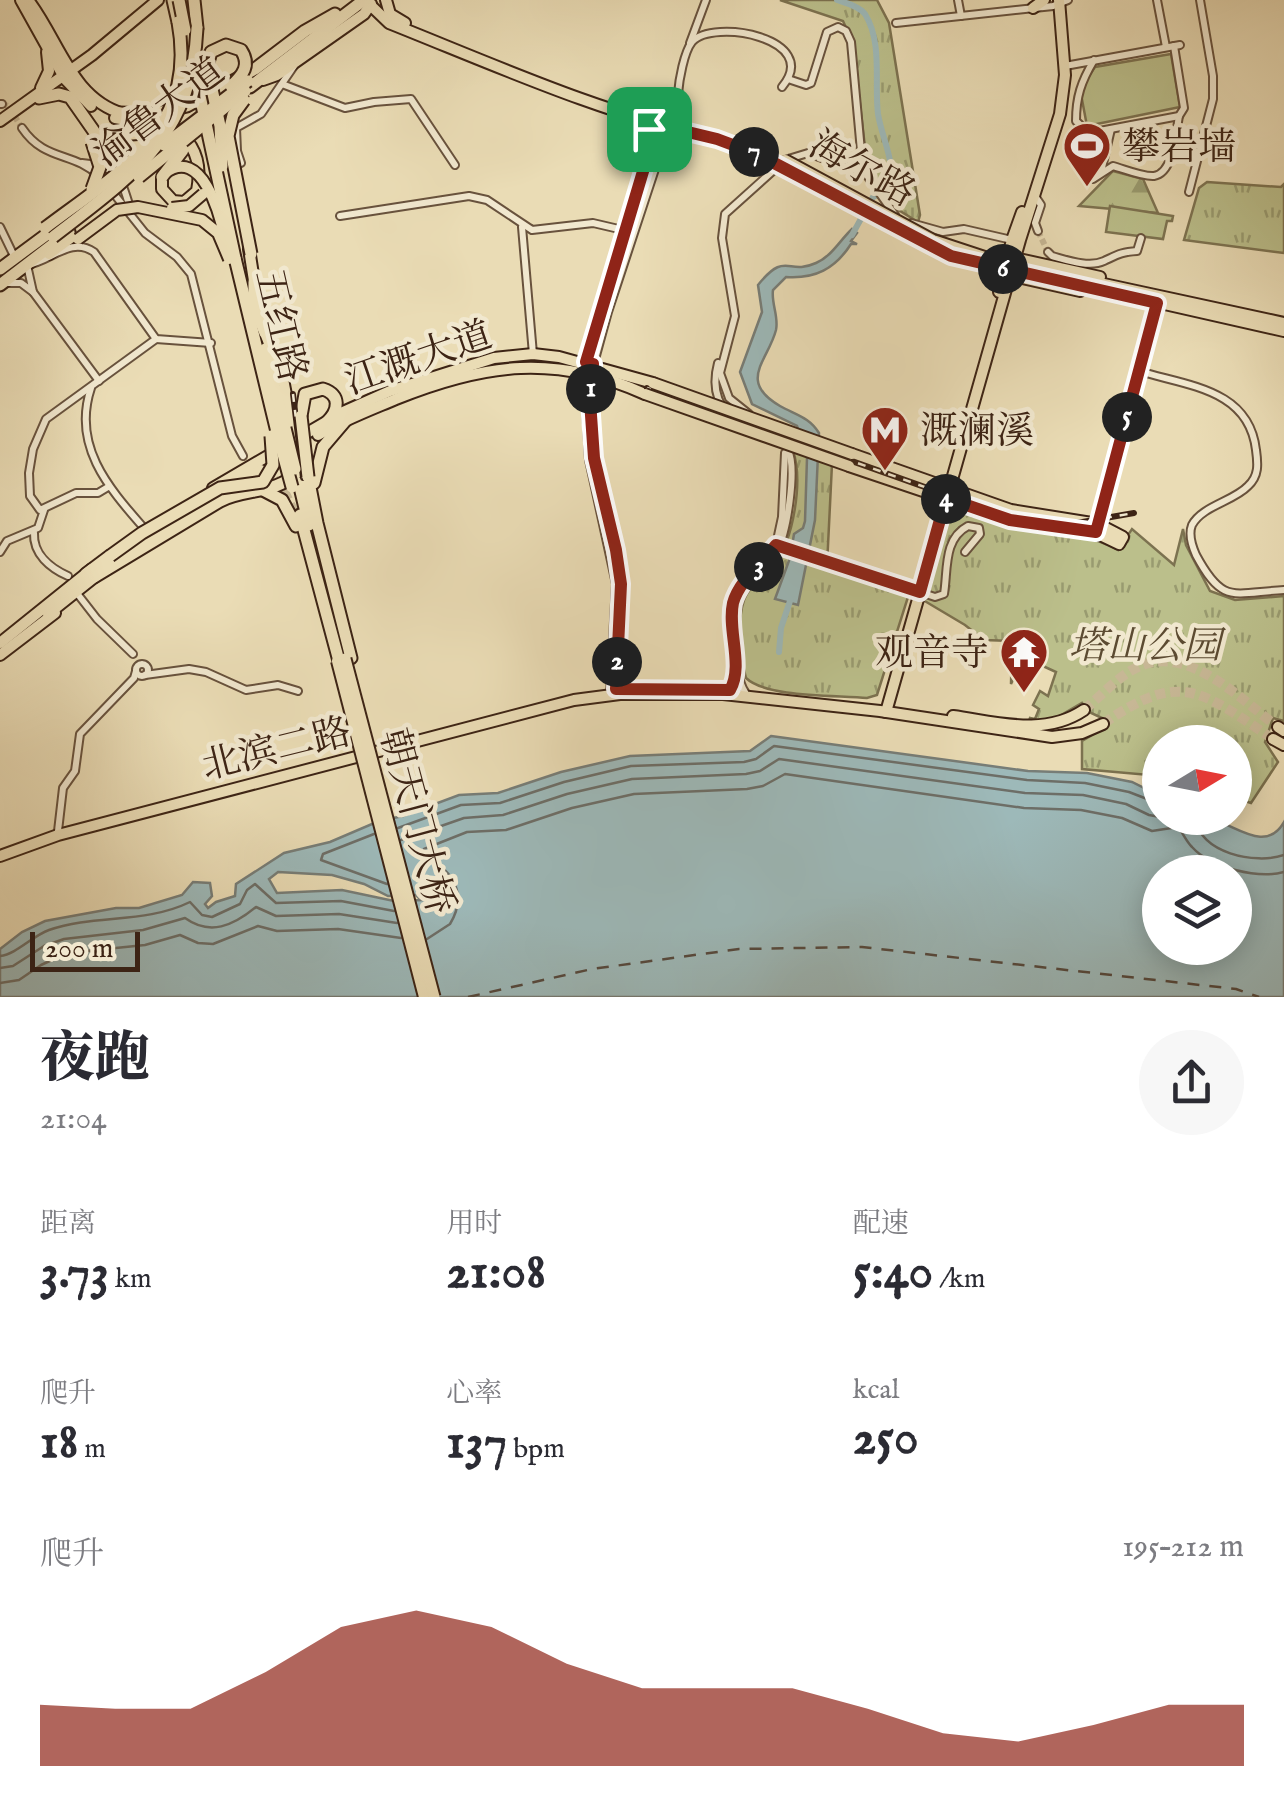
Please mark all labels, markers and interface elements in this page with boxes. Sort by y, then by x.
street label: 渝鲁大道 [85,48,235,178]
pin [607,87,692,172]
icon: arrive [622,102,677,157]
sports icon: 攀岩墙 [1061,120,1113,188]
street label: 海尔路 [800,122,923,219]
place label: 攀岩墙 [1122,125,1236,173]
pin: 7 [729,127,779,177]
text: 7 [747,134,761,169]
pin: 6 [978,244,1028,294]
text: 6 [997,251,1009,286]
street label: 五红路 [243,265,315,387]
street label: 江溉大道 [339,312,499,407]
pin: 1 [566,364,616,414]
text: 1 [586,371,596,406]
pin: 5 [1102,392,1152,442]
text: 5 [1122,399,1132,434]
metro station icon: 溉澜溪 [859,404,911,472]
place label: 溉澜溪 [920,409,1034,457]
pin: 4 [921,474,971,524]
text: 4 [939,481,953,516]
pin: 3 [734,542,784,592]
text: 3 [754,549,764,584]
park label: 塔山公园 [1069,624,1227,672]
temple icon: 观音寺 [998,626,1050,694]
place label: 观音寺 [875,631,989,679]
pin: 2 [592,637,642,687]
text: 2 [610,644,624,679]
street label: 北滨二路 [197,709,356,793]
street label: 朝天门大桥 [367,724,463,920]
north arrow [1142,725,1252,835]
map controls [1142,725,1252,965]
button: layers [1142,855,1252,965]
scale bar [30,927,140,971]
text: 200 m [45,932,113,967]
text: 夜跑 [40,1026,150,1096]
button: share [1139,1030,1244,1135]
text: 21:04 [40,1099,107,1140]
text: 距离 [40,1207,96,1242]
text: 用时 [446,1207,502,1242]
text: 配速 [853,1207,909,1242]
text: 3.73 [40,1242,109,1305]
text: 21:08 [446,1242,546,1305]
text: 5:40 [853,1242,933,1305]
text: km [109,1262,152,1297]
text: /km [933,1262,985,1297]
text: kcal [853,1373,899,1408]
text: 爬升 [40,1377,96,1412]
text: 心率 [446,1377,502,1412]
text: 250 [853,1408,918,1471]
text: 18 [40,1412,78,1475]
text: 137 [446,1412,507,1475]
text: m [78,1432,106,1467]
text: bpm [507,1432,565,1467]
text: 195–212 m [1122,1527,1244,1568]
text: 爬升 [40,1535,104,1576]

